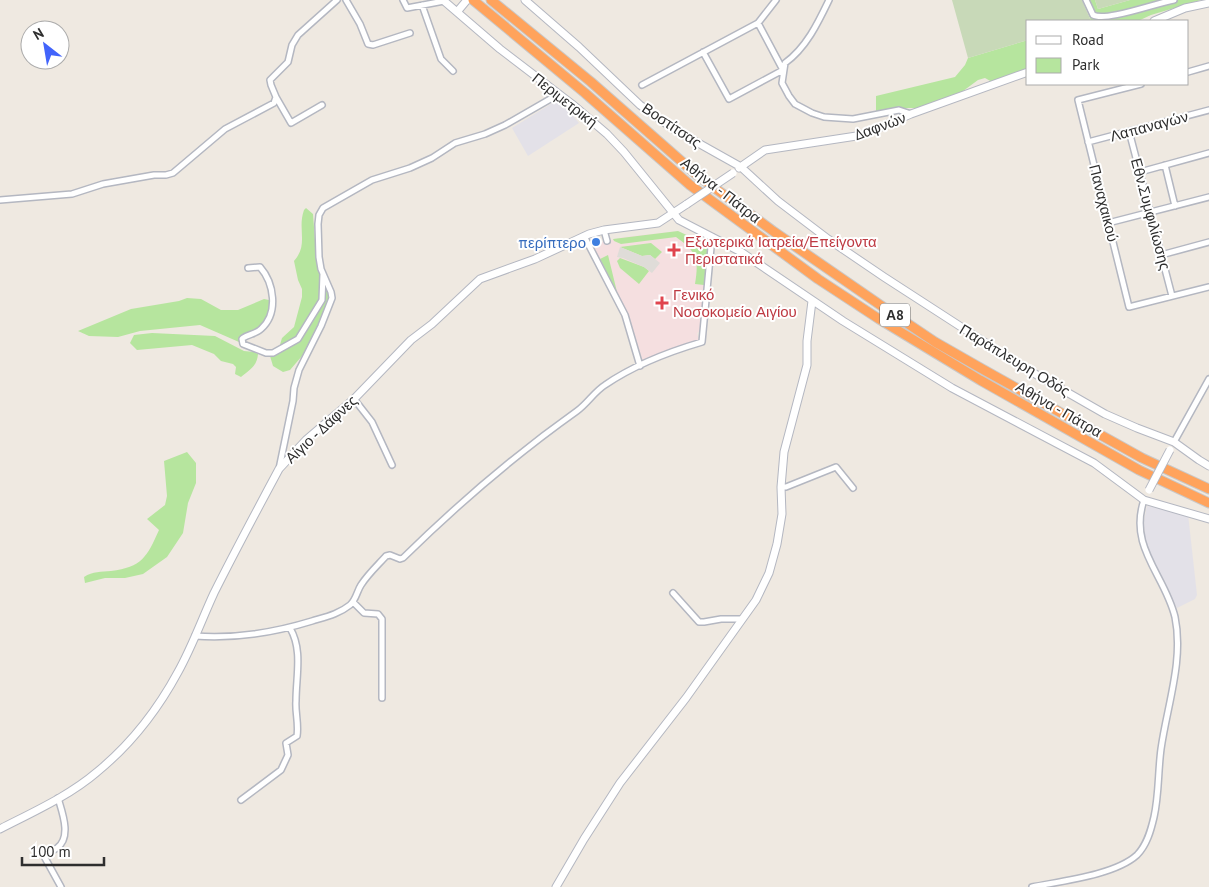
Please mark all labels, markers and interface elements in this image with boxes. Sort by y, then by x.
north arrow [20,20,70,70]
legend [1026,20,1189,85]
text: N [30,24,47,44]
text: Road [1072,30,1104,49]
text: Park [1072,55,1100,74]
street label: Περιμετρική [528,69,602,131]
street label: Βοστίτσας [639,98,705,152]
street label: Λαπαναγών [1108,106,1190,146]
street label: Δαφνών [852,108,908,144]
street label: Αθήνα - Πάτρα [677,153,765,227]
street label: Εθν.Συμφιλίωσης [1127,156,1175,272]
street label: Παναχαικού [1085,162,1123,244]
place label: Εξωτερικά Ιατρεία/Επείγοντα Περιστατικά [685,232,877,268]
place label: περίπτερο [518,233,586,252]
marker: περίπτερο [590,236,602,248]
marker: Εξωτερικά Ιατρεία/Επείγοντα Περιστατικά [667,243,681,257]
place label: Γενικό Νοσοκομείο Αιγίου [673,285,797,321]
marker: Γενικό Νοσοκομείο Αιγίου [655,296,669,310]
road number: Α8 [880,304,910,326]
street label: Παράπλευρη Οδός [956,320,1074,400]
street label: Αθήνα - Πάτρα [1012,377,1106,442]
street label: Αίγιο - Δάφνες [281,391,361,467]
scale bar [22,834,105,866]
text: 100 m [30,842,71,861]

